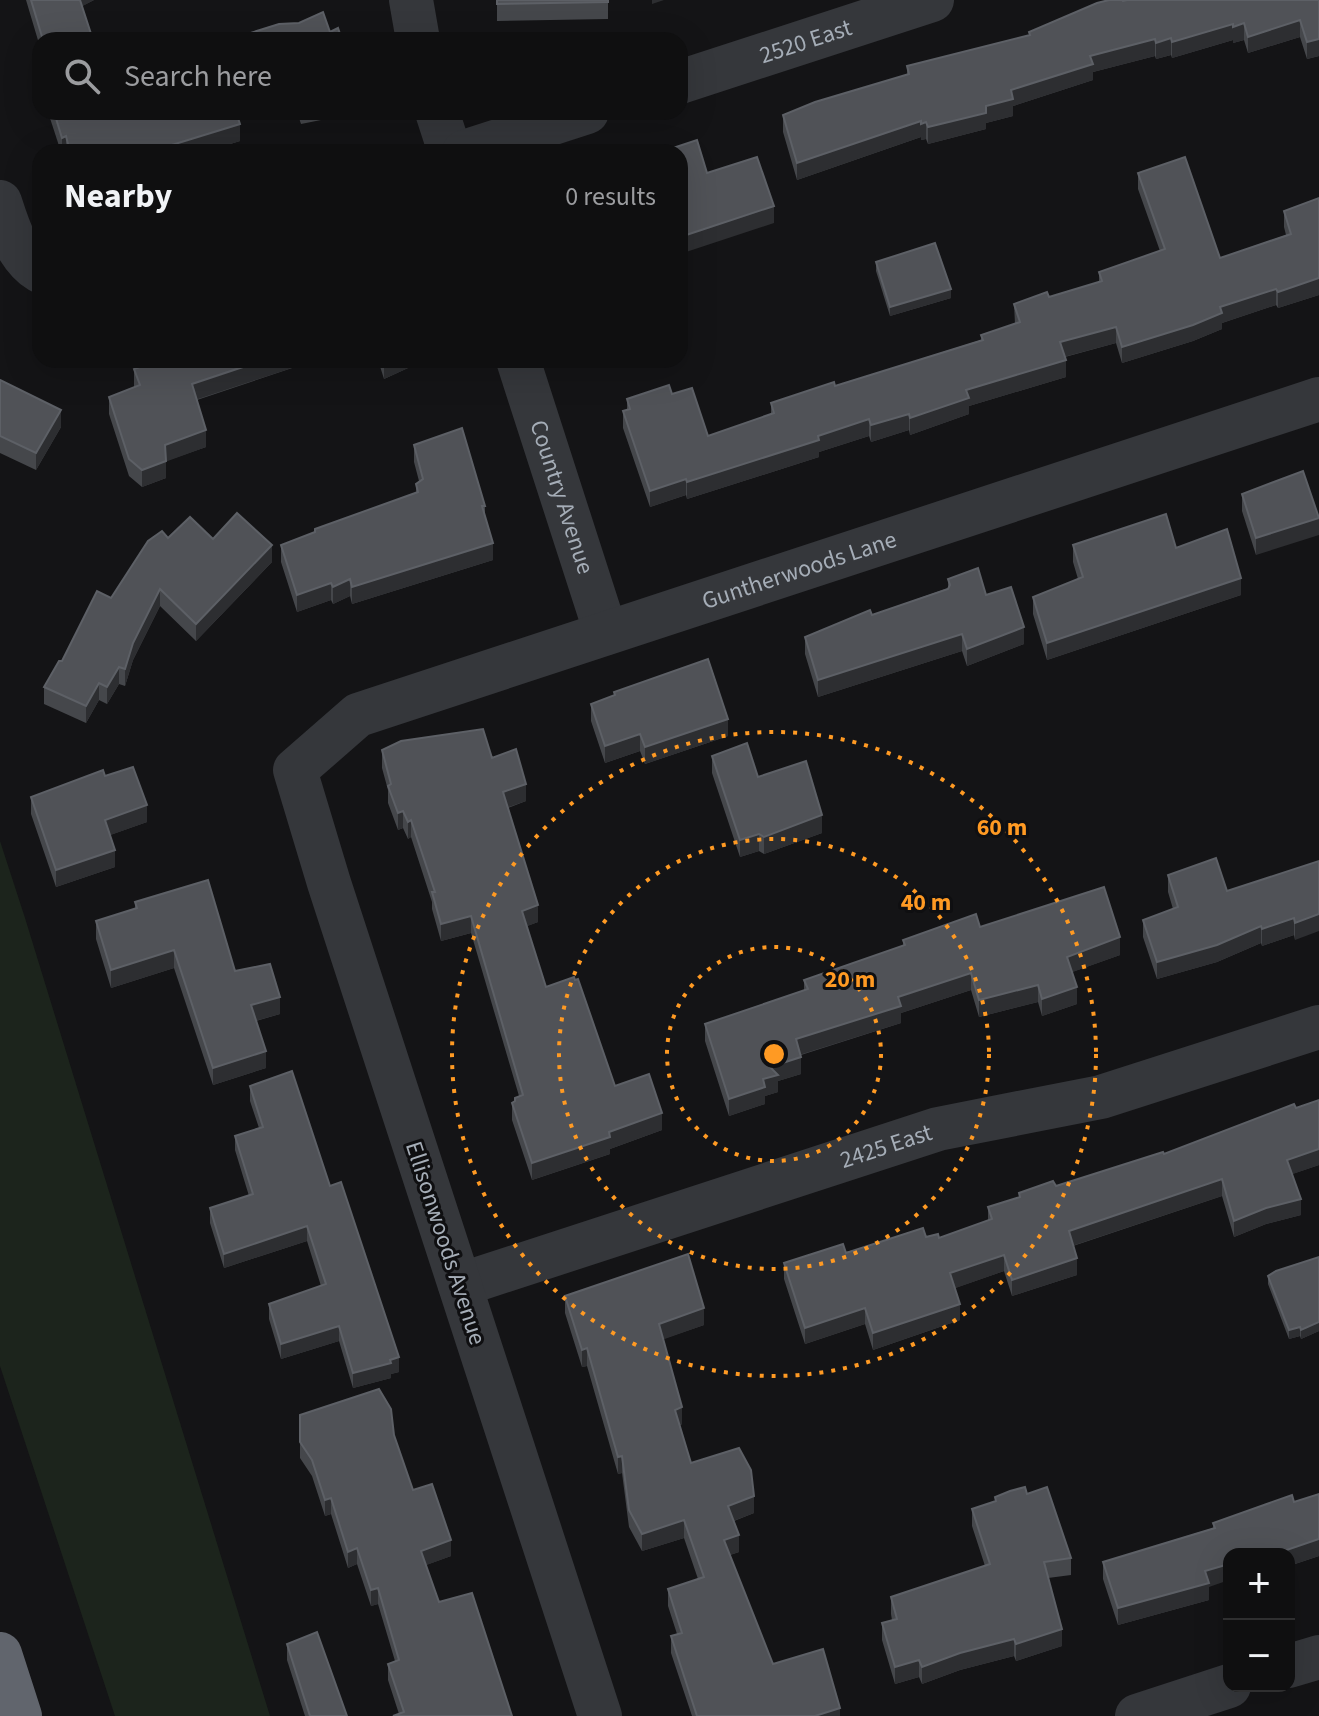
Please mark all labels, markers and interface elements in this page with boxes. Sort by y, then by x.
street label: 2520 East [755,10,856,73]
search box [32,32,688,120]
icon: search [60,54,104,98]
text: Search here [124,55,272,98]
text: Nearby [64,172,172,221]
text: 0 results [565,178,656,215]
street label: Country Avenue [520,416,603,579]
street label: Guntherwoods Lane [697,522,901,619]
text: 60 m [977,810,1027,845]
text: 40 m [901,885,951,920]
text: 20 m [825,962,875,997]
centre of rings [760,1040,788,1068]
street label: 2425 East [835,1115,937,1178]
street label: Ellisonwoods Avenue [396,1137,495,1350]
map controls [1223,1548,1295,1692]
button: + [1223,1548,1295,1620]
button: − [1223,1620,1295,1692]

